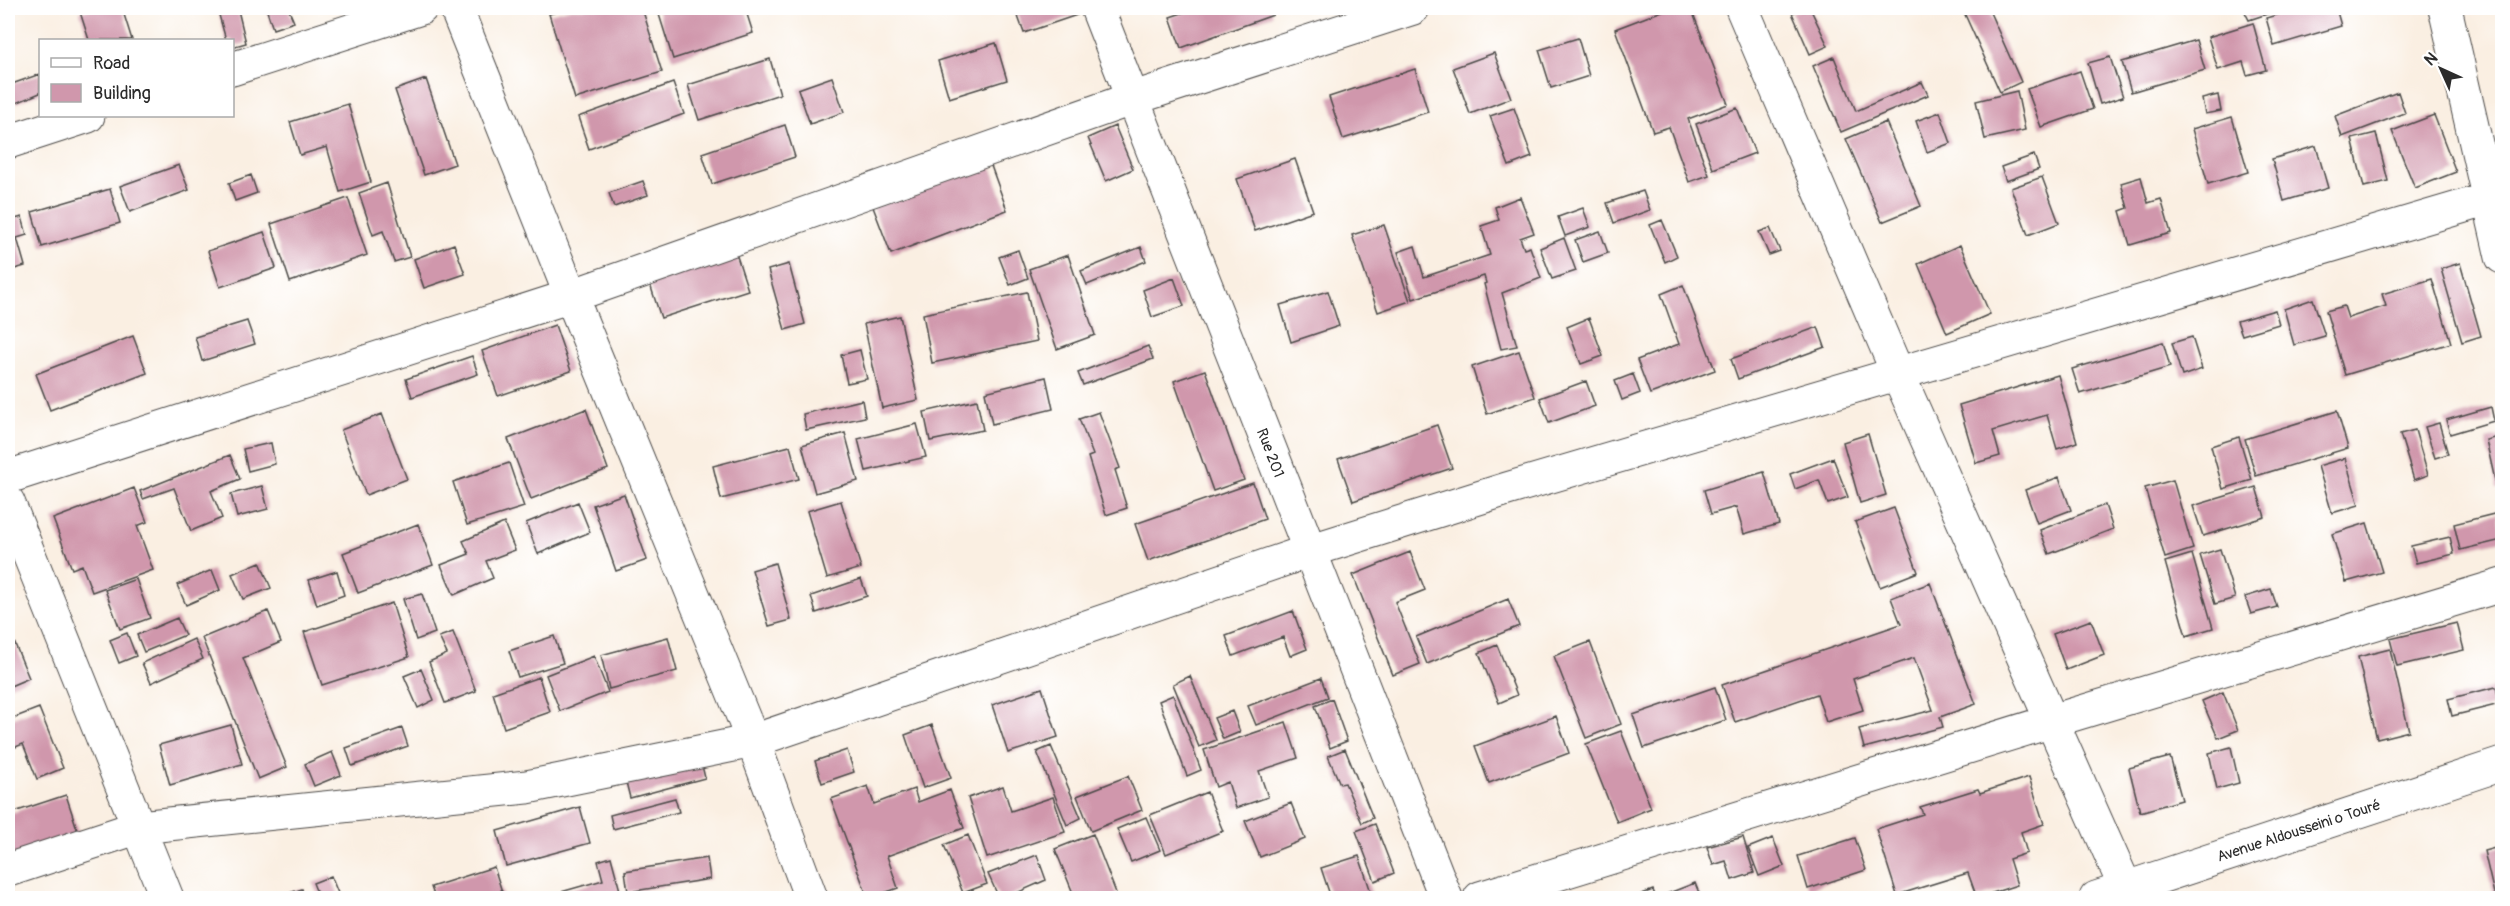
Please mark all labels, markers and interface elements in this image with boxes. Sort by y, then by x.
legend [39,39,234,117]
north arrow [2411,39,2471,99]
text: N [2420,48,2442,70]
text: Road [93,52,130,75]
text: Building [93,82,151,105]
street label: Rue 201 [1252,426,1288,480]
street label: Avenue Aldousseini o Touré [2215,796,2383,866]

